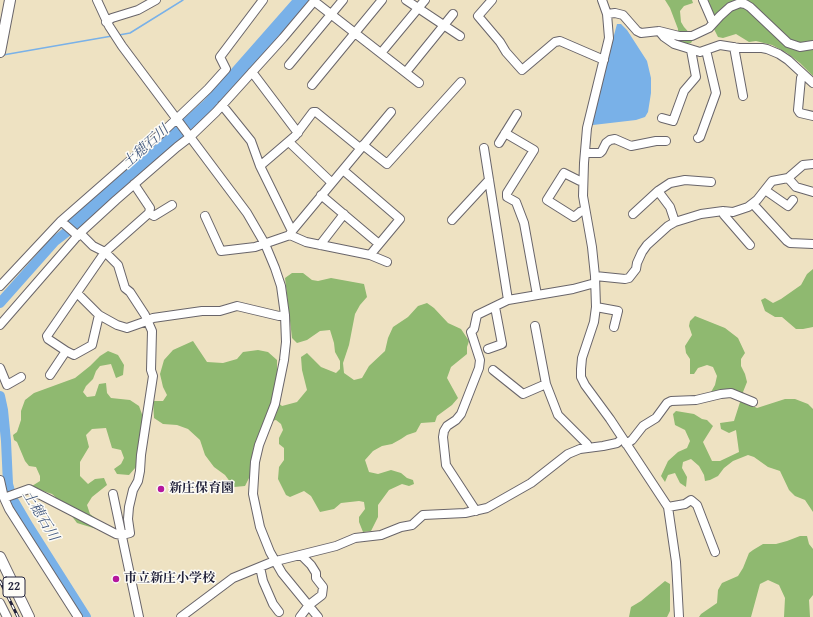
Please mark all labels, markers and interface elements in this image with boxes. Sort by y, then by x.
water label: 土穂石川 [120,122,172,172]
place label: 新庄保育園 [169,481,234,497]
marker: 新庄保育園 [156,484,166,494]
water label: 土穂石川 [18,488,62,544]
place label: 市立新庄小学校 [124,571,215,587]
marker: 市立新庄小学校 [111,574,121,584]
road number: 22 [3,577,25,597]

